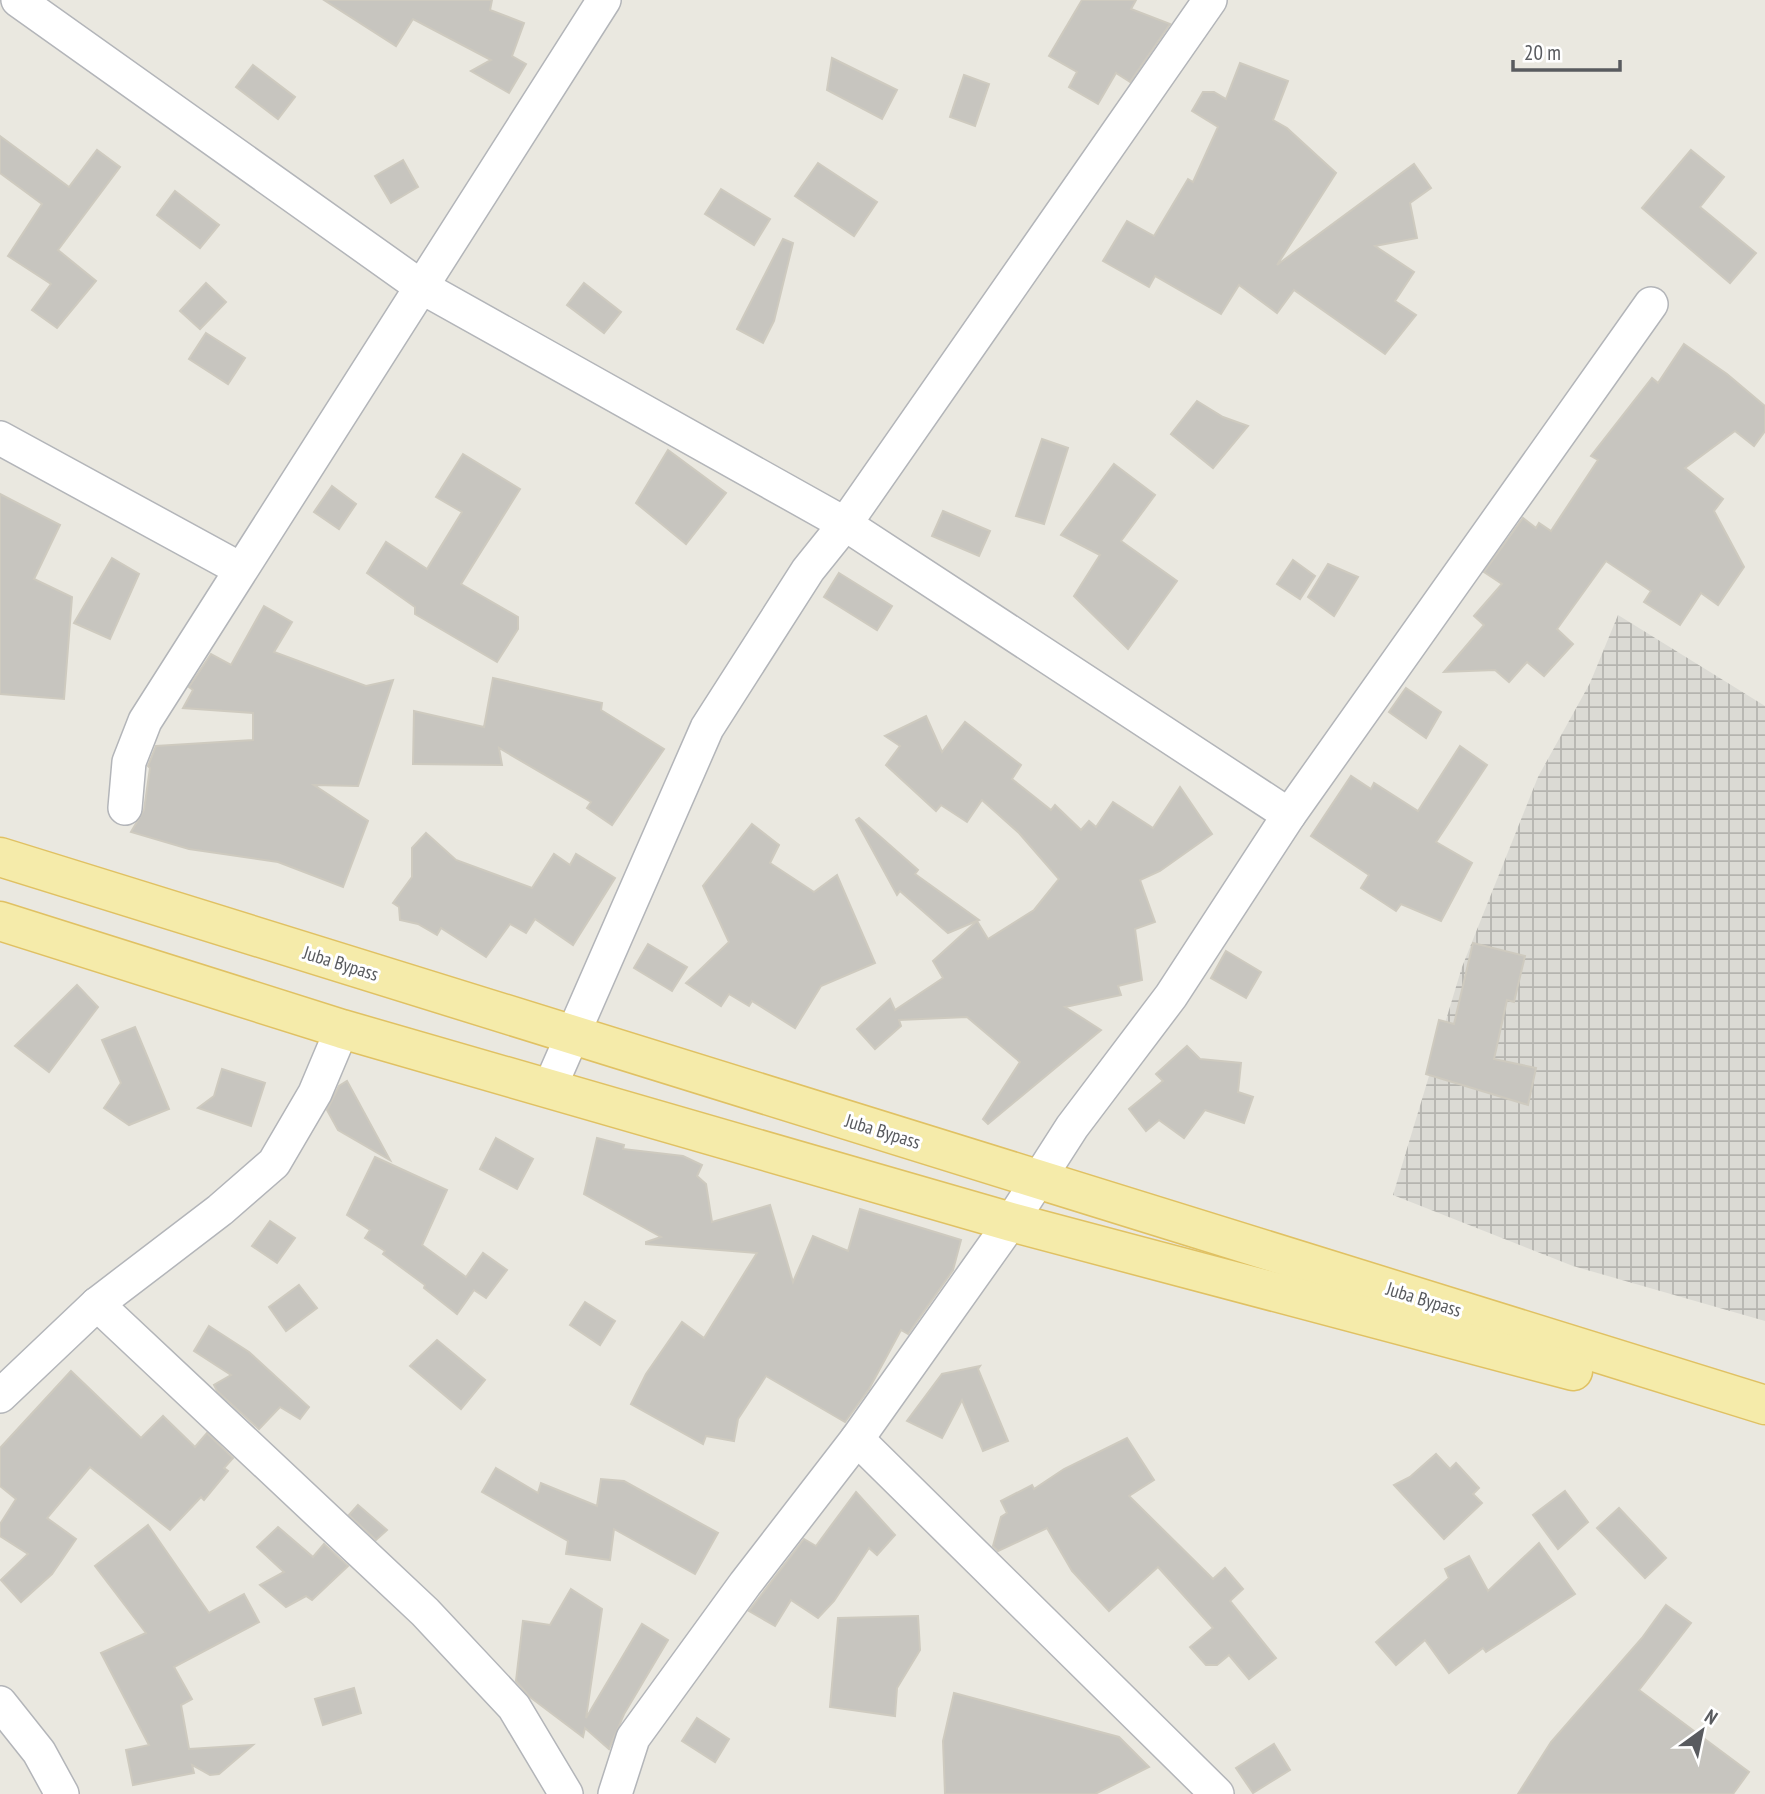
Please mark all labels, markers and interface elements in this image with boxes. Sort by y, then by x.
scale bar [1513,28,1620,72]
text: 20 m [1524,39,1561,66]
street label: Juba Bypass [299,940,382,986]
street label: Juba Bypass [841,1108,924,1154]
street label: Juba Bypass [1382,1276,1465,1322]
north arrow [1667,1696,1737,1766]
text: N [1700,1704,1722,1730]

